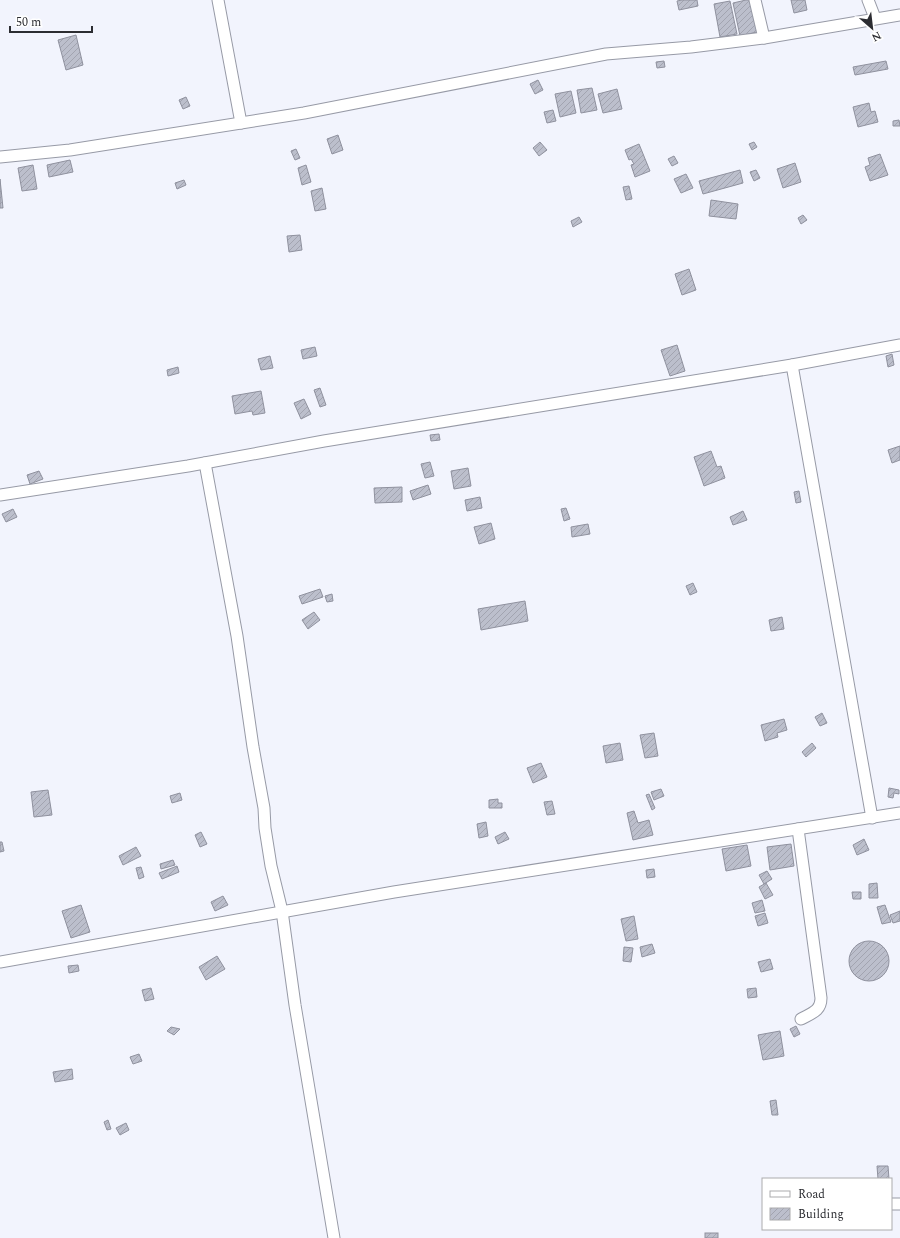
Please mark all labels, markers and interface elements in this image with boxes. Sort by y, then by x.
scale bar [10,8,92,34]
north arrow [852,8,892,48]
text: 50 m [16,13,41,32]
text: N [868,27,884,46]
legend [762,1178,892,1230]
text: Road [798,1185,825,1204]
text: Building [798,1205,844,1224]

